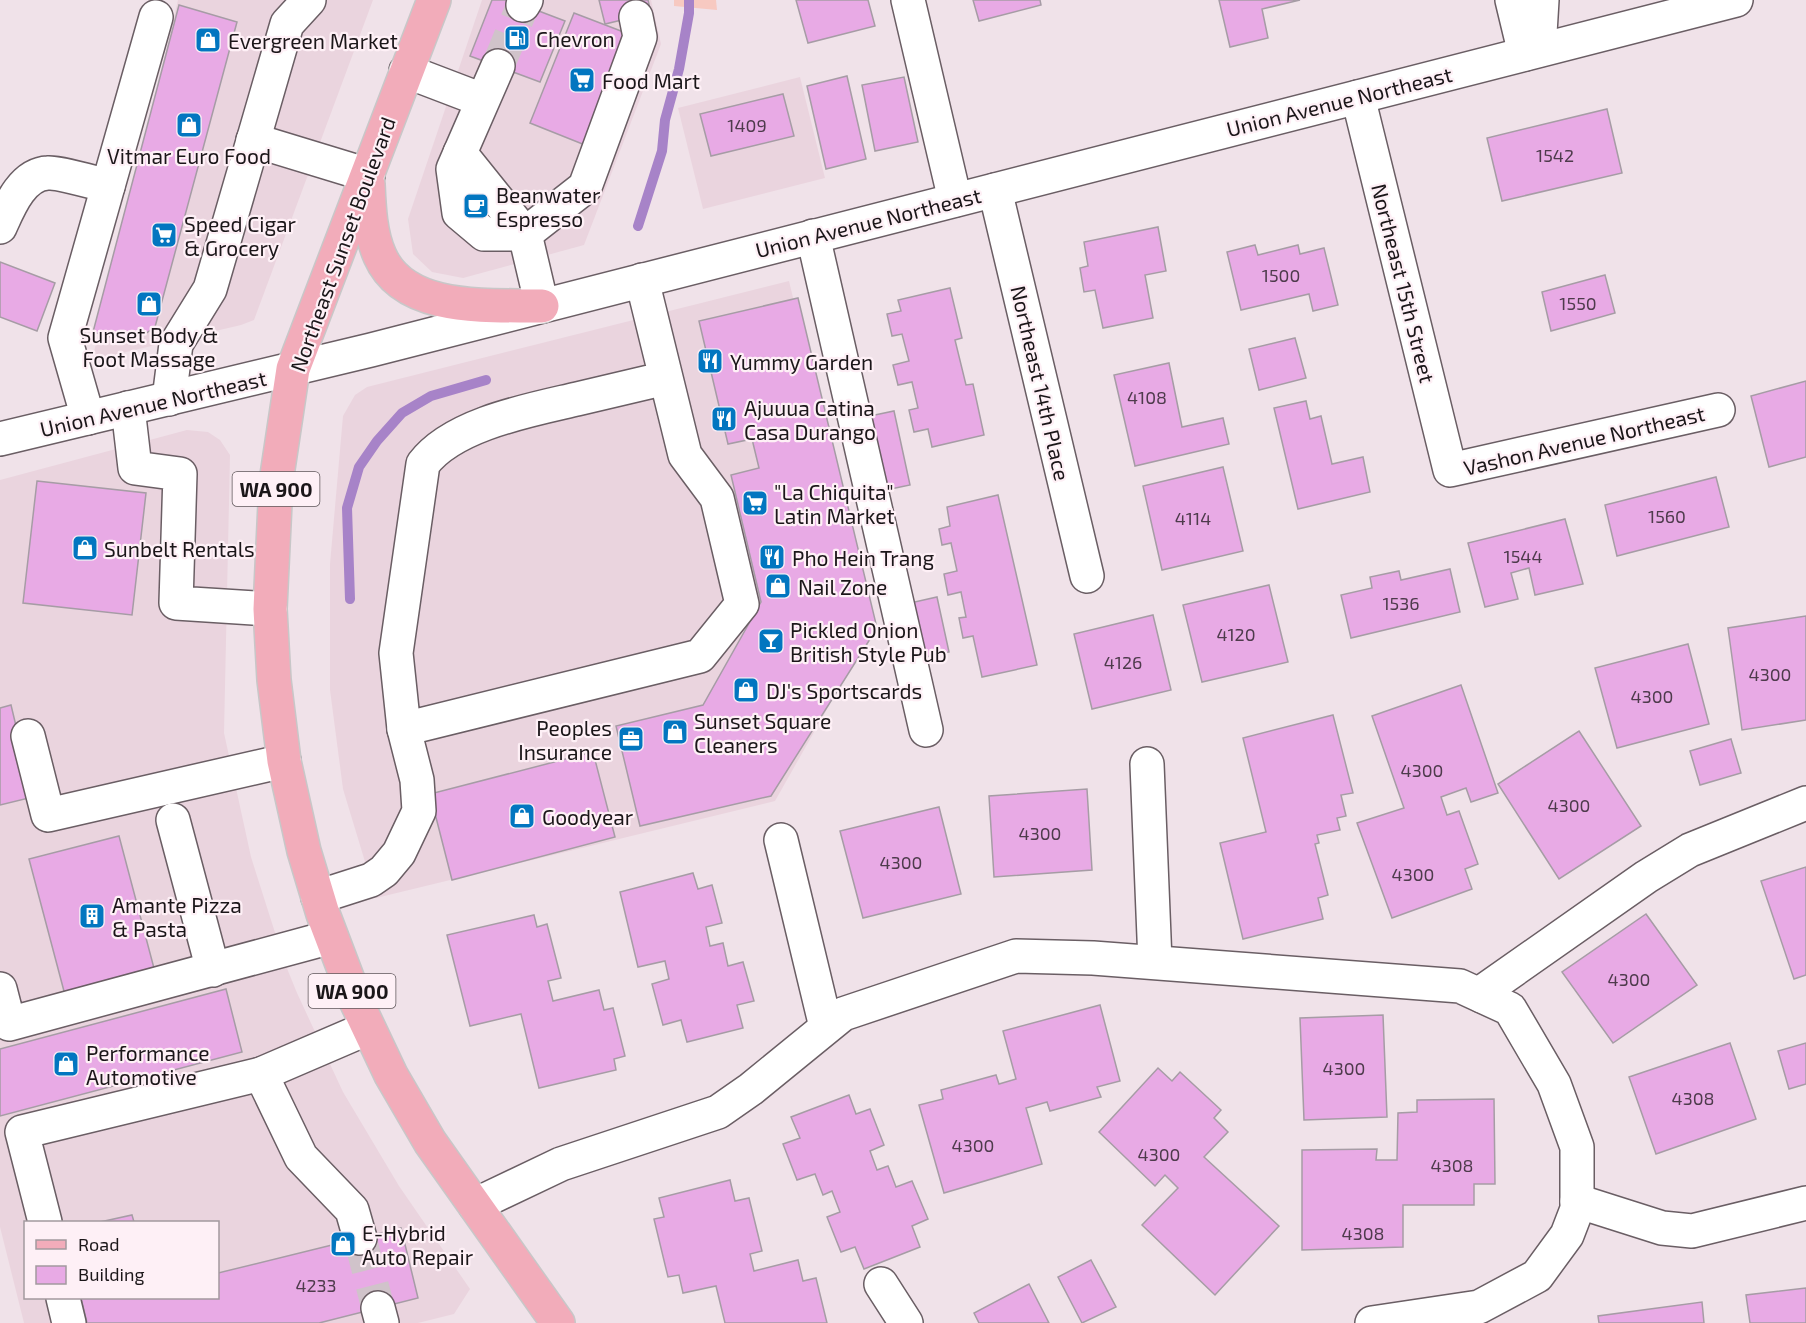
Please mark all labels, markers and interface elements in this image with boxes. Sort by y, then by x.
fuel station icon: Chevron [502,23,532,53]
shop icon: Evergreen Market [193,25,223,55]
place label: Chevron [536,26,615,51]
place label: Evergreen Market [228,28,398,53]
street label: Union Avenue Northeast [1224,61,1454,141]
supermarket icon: Food Mart [567,65,597,95]
place label: Food Mart [602,68,700,93]
shop icon: Vitmar Euro Food [174,110,204,140]
street label: Northeast Sunset Boulevard [284,113,400,375]
house number: 1409 [727,114,767,136]
place label: Vitmar Euro Food [107,143,271,168]
house number: 1542 [1536,144,1574,166]
street label: Northeast 15th Street [1367,181,1441,385]
place label: Beanwater Espresso [496,182,601,231]
street label: Union Avenue Northeast [753,182,983,262]
cafe icon: Beanwater Espresso [461,191,491,221]
place label: Speed Cigar & Grocery [184,211,297,260]
supermarket icon: Speed Cigar & Grocery [149,220,179,250]
house number: 1500 [1262,264,1300,286]
street label: Northeast 14th Place [1006,283,1076,483]
shop icon: Sunset Body & Foot Massage [134,289,164,319]
house number: 1550 [1559,292,1597,314]
place label: Sunset Body & Foot Massage [79,322,219,371]
restaurant icon: Yummy Garden [695,346,725,376]
place label: Yummy Garden [730,349,873,374]
street label: Union Avenue Northeast [37,365,269,441]
house number: 4108 [1127,386,1167,408]
place label: Ajuuua Catina Casa Durango [744,395,876,444]
street label: Vashon Avenue Northeast [1461,400,1707,480]
restaurant icon: Ajuuua Catina Casa Durango [709,404,739,434]
road number: WA 900 [232,472,320,506]
place label: "La Chiquita" Latin Market [774,479,894,528]
supermarket icon: "La Chiquita" Latin Market [740,488,770,518]
house number: 1560 [1648,505,1686,527]
house number: 4114 [1175,507,1211,529]
shop icon: Sunbelt Rentals [70,533,100,563]
place label: Sunbelt Rentals [104,536,255,561]
restaurant icon: Pho Hein Trang [757,542,787,572]
place label: Pho Hein Trang [792,545,935,570]
house number: 1544 [1504,545,1542,567]
shop icon: Nail Zone [763,571,793,601]
place label: Nail Zone [798,574,887,599]
house number: 1536 [1382,592,1420,614]
place label: Pickled Onion British Style Pub [790,617,947,666]
house number: 4120 [1216,623,1256,645]
bar icon: Pickled Onion British Style Pub [756,626,786,656]
house number: 4126 [1104,651,1142,673]
house number: 4300 [1749,663,1791,685]
shop icon: DJ's Sportscards [731,675,761,705]
place label: DJ's Sportscards [766,678,922,703]
house number: 4300 [1631,685,1673,707]
place label: Sunset Square Cleaners [694,708,831,757]
place label: Peoples Insurance [518,715,612,764]
shop icon: Sunset Square Cleaners [660,717,690,747]
office icon: Peoples Insurance [616,724,646,754]
house number: 4300 [1401,759,1443,781]
house number: 4300 [1548,794,1590,816]
shop icon: Goodyear [507,801,537,831]
place label: Goodyear [542,804,634,829]
house number: 4300 [1019,822,1061,844]
house number: 4300 [880,851,922,873]
house number: 4300 [1392,863,1434,885]
place label: Amante Pizza & Pasta [112,892,242,941]
building icon: Amante Pizza & Pasta [77,901,107,931]
house number: 4300 [1608,968,1650,990]
road number: WA 900 [308,974,395,1008]
place label: Performance Automotive [86,1040,210,1089]
shop icon: Performance Automotive [51,1049,81,1079]
house number: 4300 [1323,1057,1365,1079]
house number: 4308 [1672,1087,1714,1109]
house number: 4300 [952,1134,994,1156]
house number: 4300 [1138,1143,1180,1165]
house number: 4308 [1431,1154,1473,1176]
place label: E-Hybrid Auto Repair [362,1220,474,1269]
legend [24,1221,219,1299]
house number: 4308 [1342,1222,1384,1244]
shop icon: E-Hybrid Auto Repair [328,1229,358,1259]
text: Road [78,1233,119,1255]
text: Building [78,1263,145,1285]
house number: 4233 [295,1274,337,1296]

